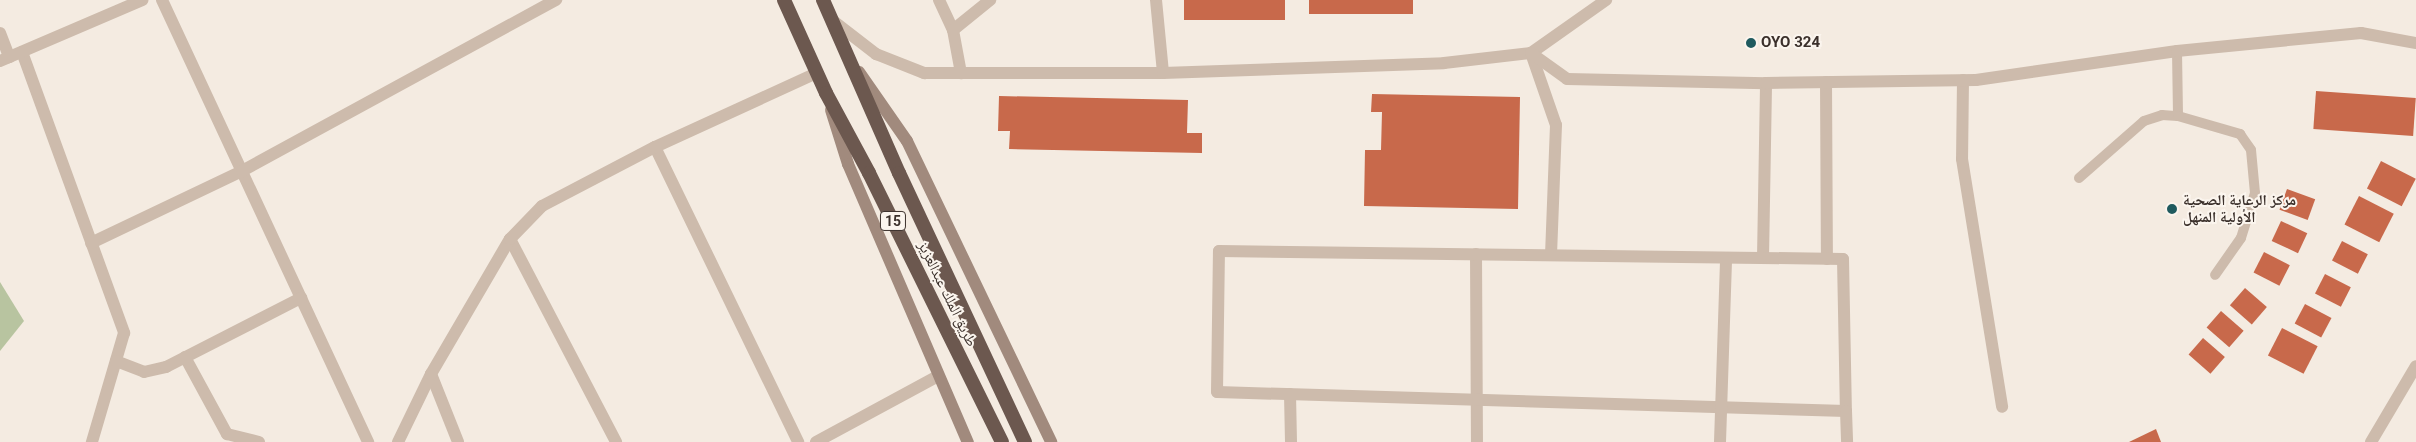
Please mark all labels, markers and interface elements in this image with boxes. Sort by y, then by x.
place label: OYO 324 [1761,34,1820,52]
marker: OYO 324 [1745,37,1757,49]
place label: مركز الرعاية الصحية الأولية المنهل [2183,191,2296,226]
marker: مركز الرعاية الصحية الأولية المنهل [2165,202,2179,216]
road number: 15 [879,210,907,232]
street label: طريق الملك عبدالعزيز [914,238,980,350]

